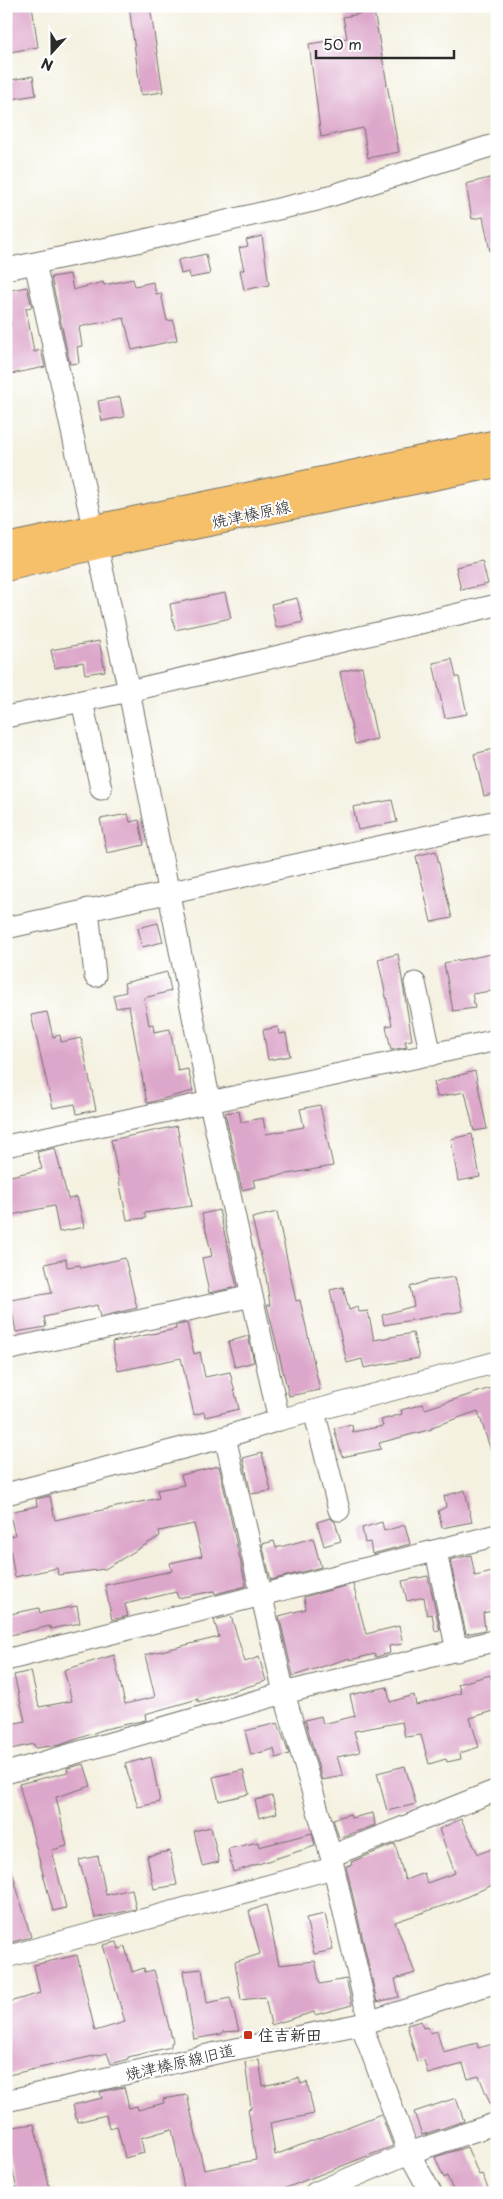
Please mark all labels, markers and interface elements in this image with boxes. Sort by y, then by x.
north arrow [28,28,78,78]
scale bar [316,28,453,60]
text: 50 m [323,32,362,55]
text: N [38,53,56,76]
street label: 焼津榛原線 [209,493,292,533]
place label: 住吉新田 [258,2022,322,2046]
marker: 住吉新田 [242,2029,254,2041]
street label: 焼津榛原線旧道 [123,2037,237,2085]

